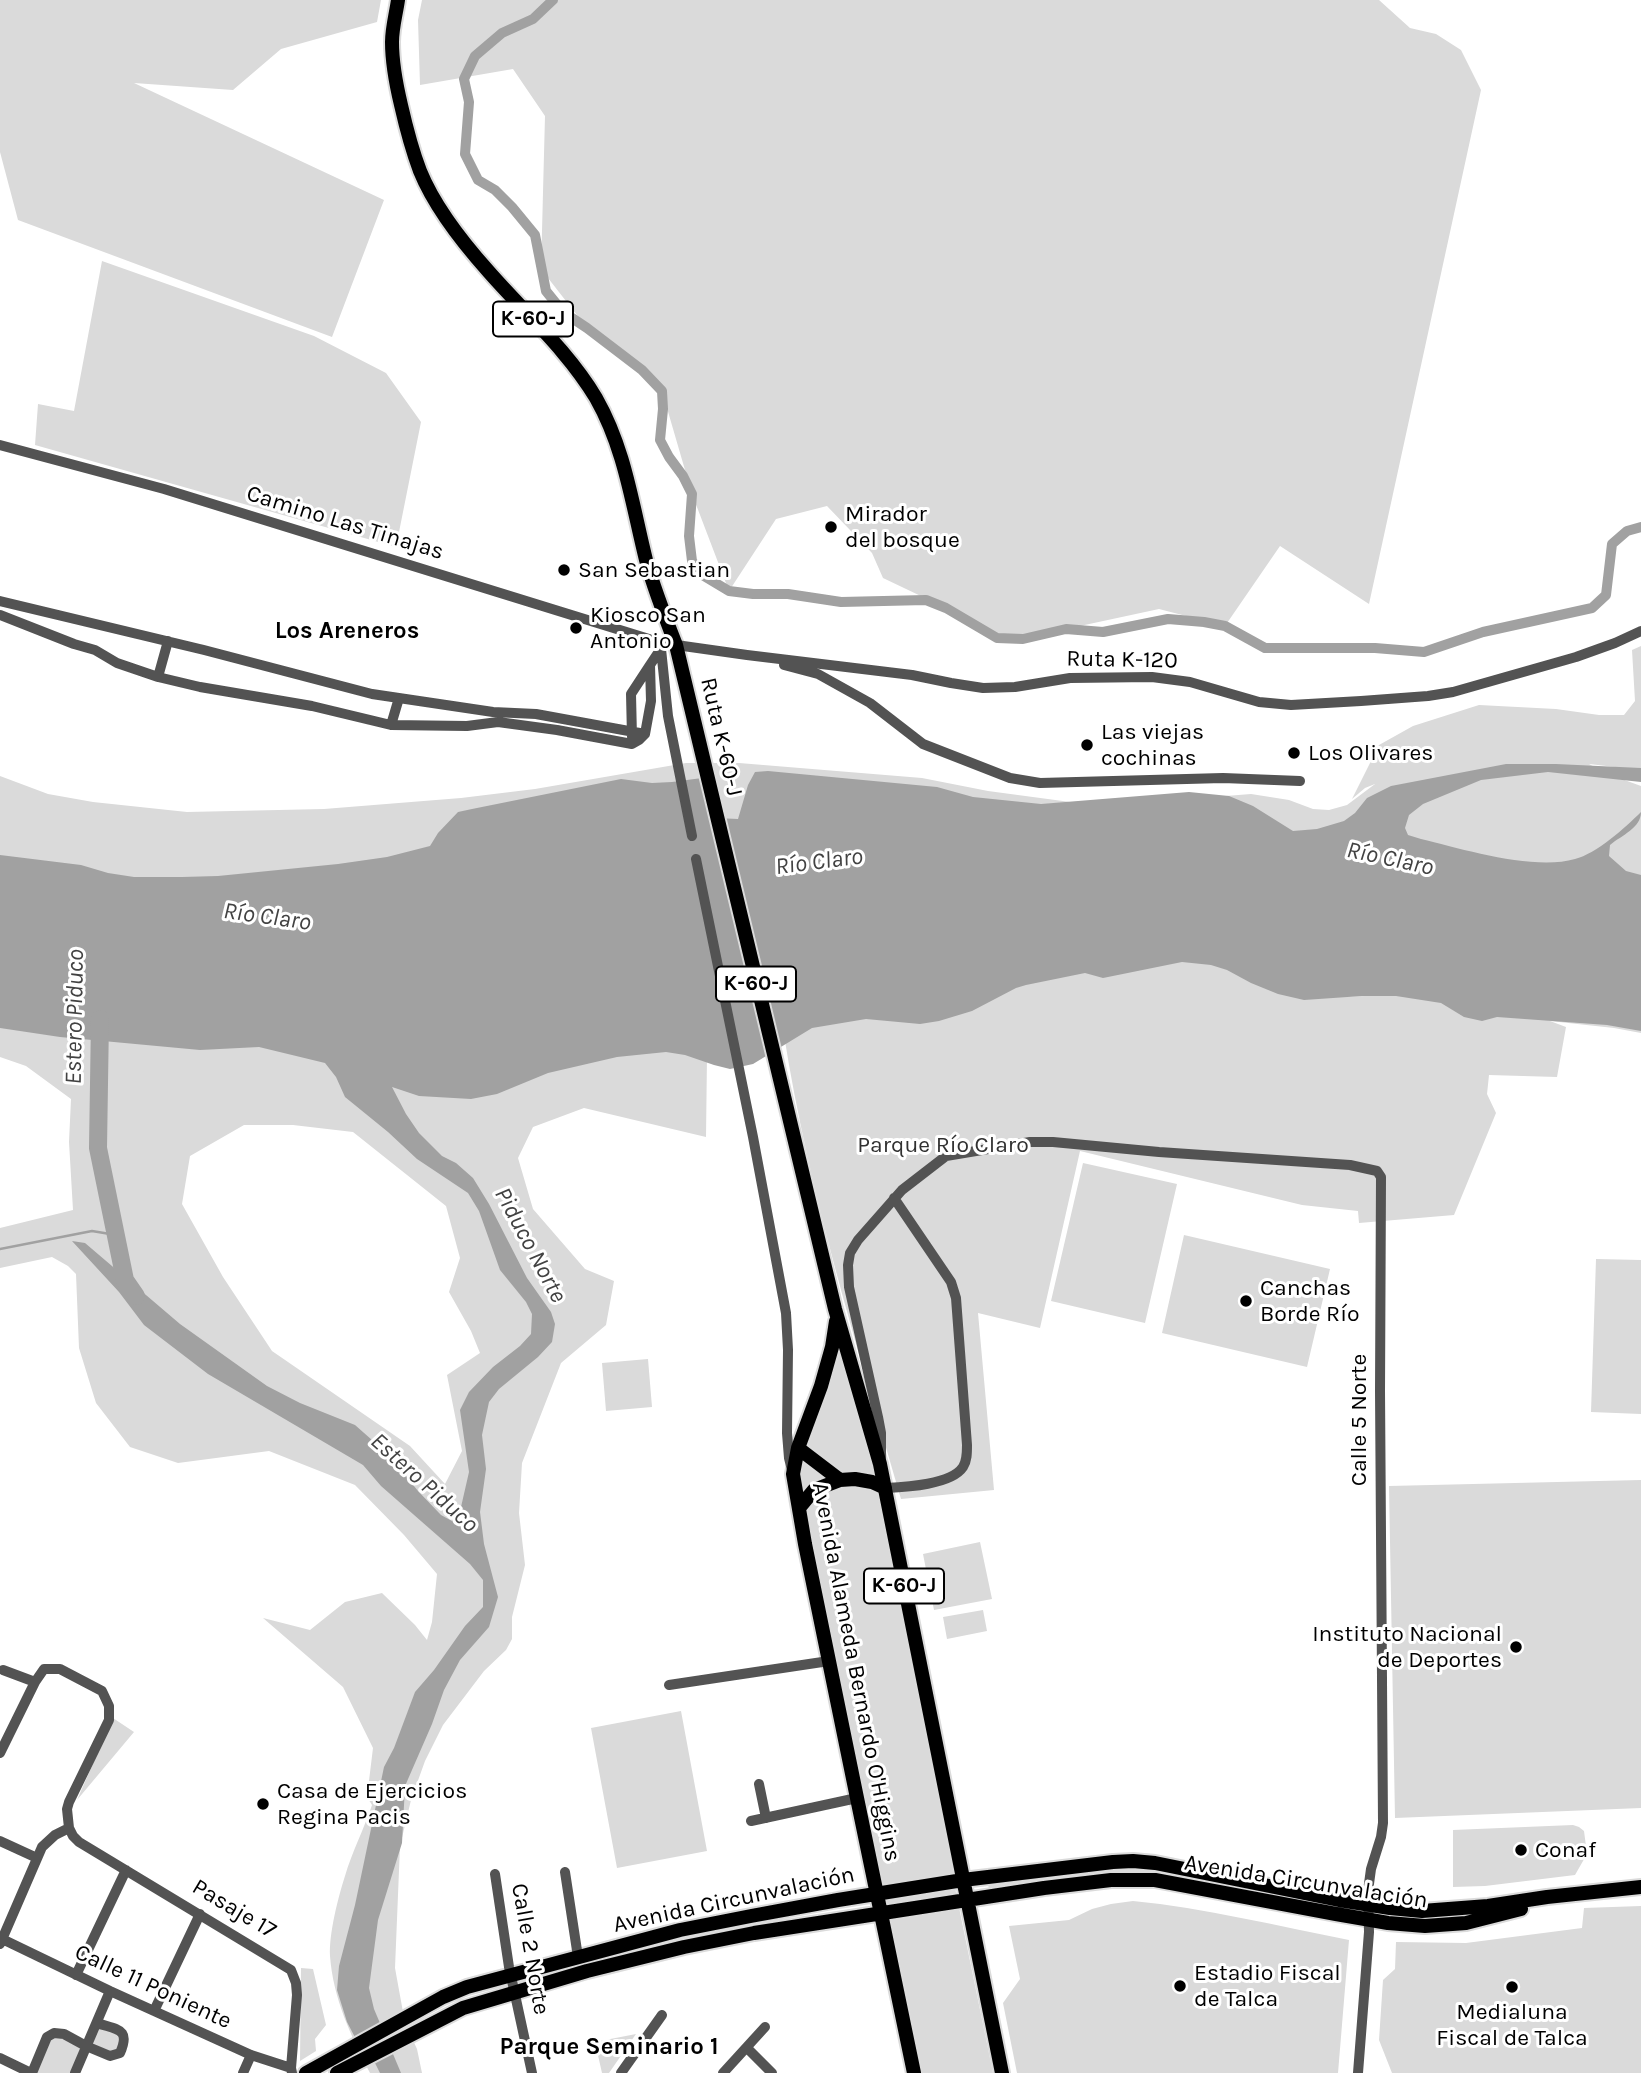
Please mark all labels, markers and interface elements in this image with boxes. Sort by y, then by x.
road number: K-60-J [493,302,573,336]
street label: Camino Las Tinajas [243,480,447,566]
place label: Mirador del bosque [845,500,960,554]
marker: Mirador del bosque [823,519,839,535]
place label: San Sebastian [578,556,730,584]
marker: San Sebastian [556,562,572,578]
place label: Kiosco San Antonio [590,601,706,655]
district label: Los Areneros [275,617,419,645]
marker: Kiosco San Antonio [568,620,584,636]
street label: Ruta K-120 [1066,645,1178,675]
street label: Ruta K-60-J [694,675,748,799]
place label: Las viejas cochinas [1101,718,1204,772]
marker: Las viejas cochinas [1079,737,1095,753]
place label: Los Olivares [1308,739,1433,767]
marker: Los Olivares [1286,745,1302,761]
water label: Río Claro [1344,836,1436,882]
water label: Río Claro [774,842,864,882]
water label: Río Claro [221,897,313,937]
water label: Estero Piduco [59,949,91,1085]
road number: K-60-J [716,967,796,1002]
park label: Parque Río Claro [857,1131,1029,1159]
water label: Piduco Norte [488,1182,572,1308]
place label: Canchas Borde Río [1260,1274,1360,1328]
marker: Canchas Borde Río [1238,1293,1254,1309]
street label: Calle 5 Norte [1345,1354,1373,1486]
water label: Estero Piduco [364,1427,484,1539]
street label: Avenida Alameda Bernardo O'Higgins [806,1480,906,1864]
road number: K-60-J [864,1568,944,1604]
place label: Instituto Nacional de Deportes [1312,1620,1502,1674]
marker: Instituto Nacional de Deportes [1508,1639,1524,1655]
place label: Casa de Ejercicios Regina Pacis [277,1777,467,1831]
marker: Casa de Ejercicios Regina Pacis [255,1796,271,1812]
place label: Conaf [1535,1836,1596,1864]
marker: Conaf [1513,1842,1529,1858]
street label: Avenida Circunvalación [1182,1849,1430,1915]
street label: Avenida Circunvalación [611,1861,857,1939]
street label: Pasaje 17 [187,1873,281,1945]
street label: Calle 2 Norte [505,1881,555,2017]
street label: Calle 11 Poniente [70,1939,236,2035]
place label: Estadio Fiscal de Talca [1194,1959,1341,2013]
marker: Estadio Fiscal de Talca [1172,1978,1188,1994]
marker: Medialuna Fiscal de Talca [1504,1979,1520,1995]
place label: Medialuna Fiscal de Talca [1436,1998,1588,2052]
district label: Parque Seminario 1 [499,2033,719,2061]

